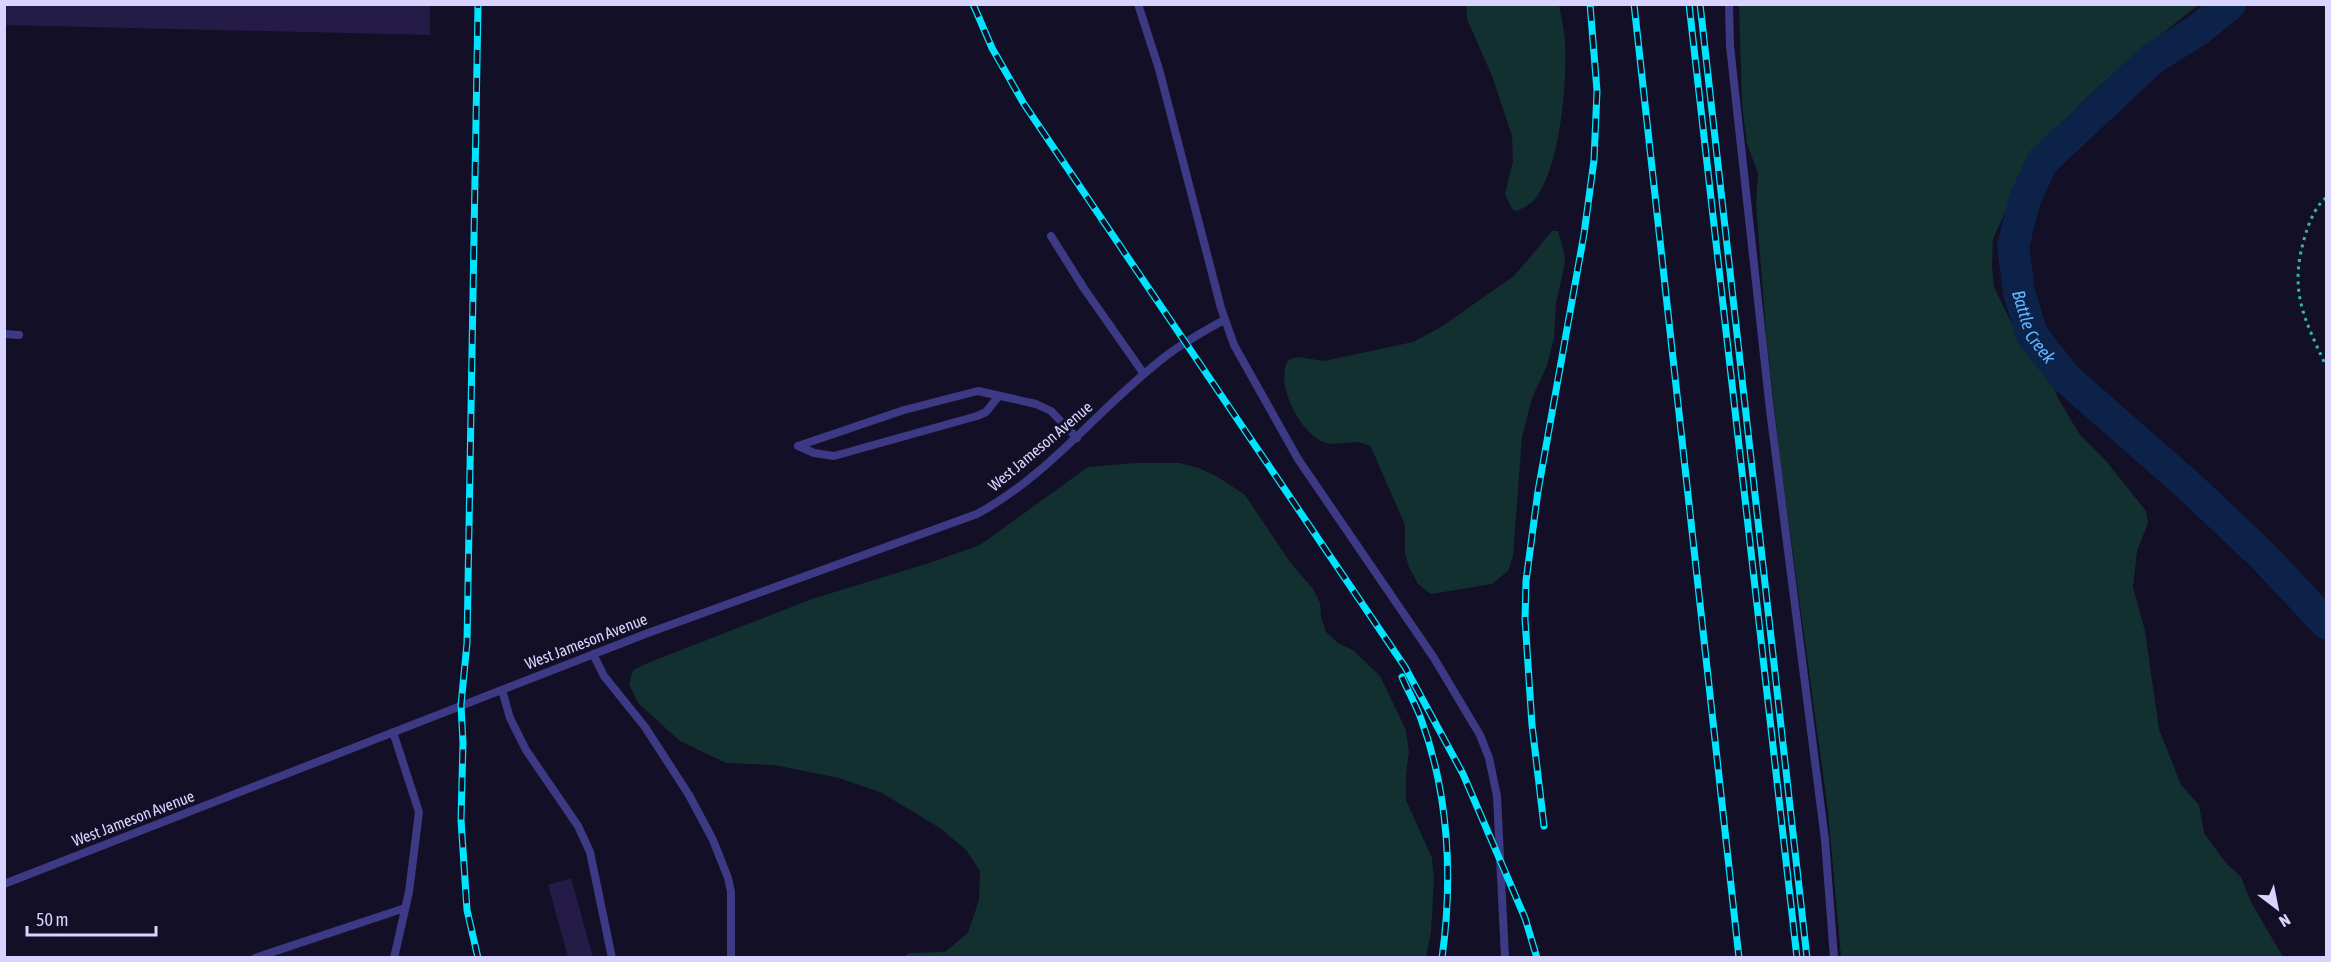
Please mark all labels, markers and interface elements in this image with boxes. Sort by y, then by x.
water label: Battle Creek [2008,287,2061,368]
street label: West Jameson Avenue [985,397,1095,495]
street label: West Jameson Avenue [522,609,650,673]
street label: West Jameson Avenue [69,786,197,850]
north arrow [2247,878,2307,938]
scale bar [27,899,156,937]
text: 50 m [36,909,68,930]
text: N [2276,911,2294,931]

